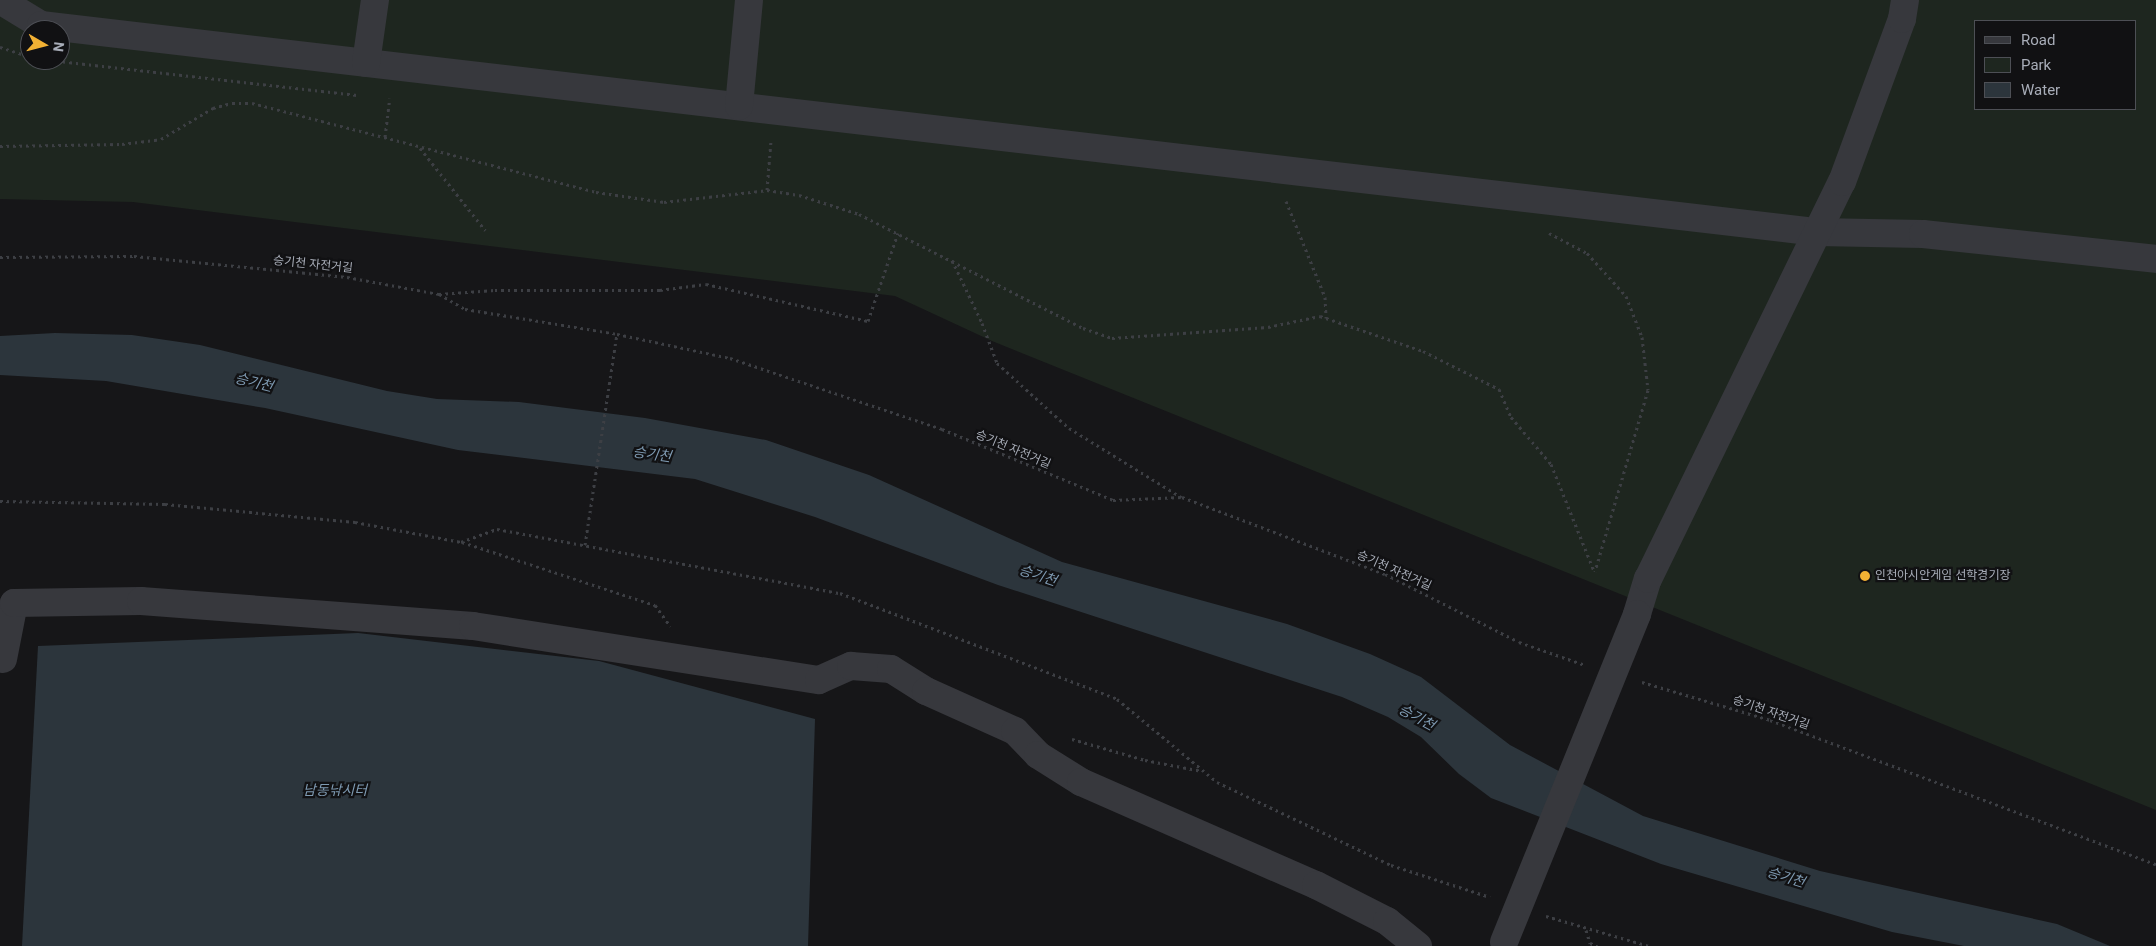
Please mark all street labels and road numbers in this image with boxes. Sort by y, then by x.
street label: 승기천 자전거길 [272,254,354,276]
street label: 승기천 자전거길 [973,428,1053,472]
street label: 승기천 자전거길 [1354,548,1434,594]
street label: 승기천 자전거길 [1731,693,1811,733]

